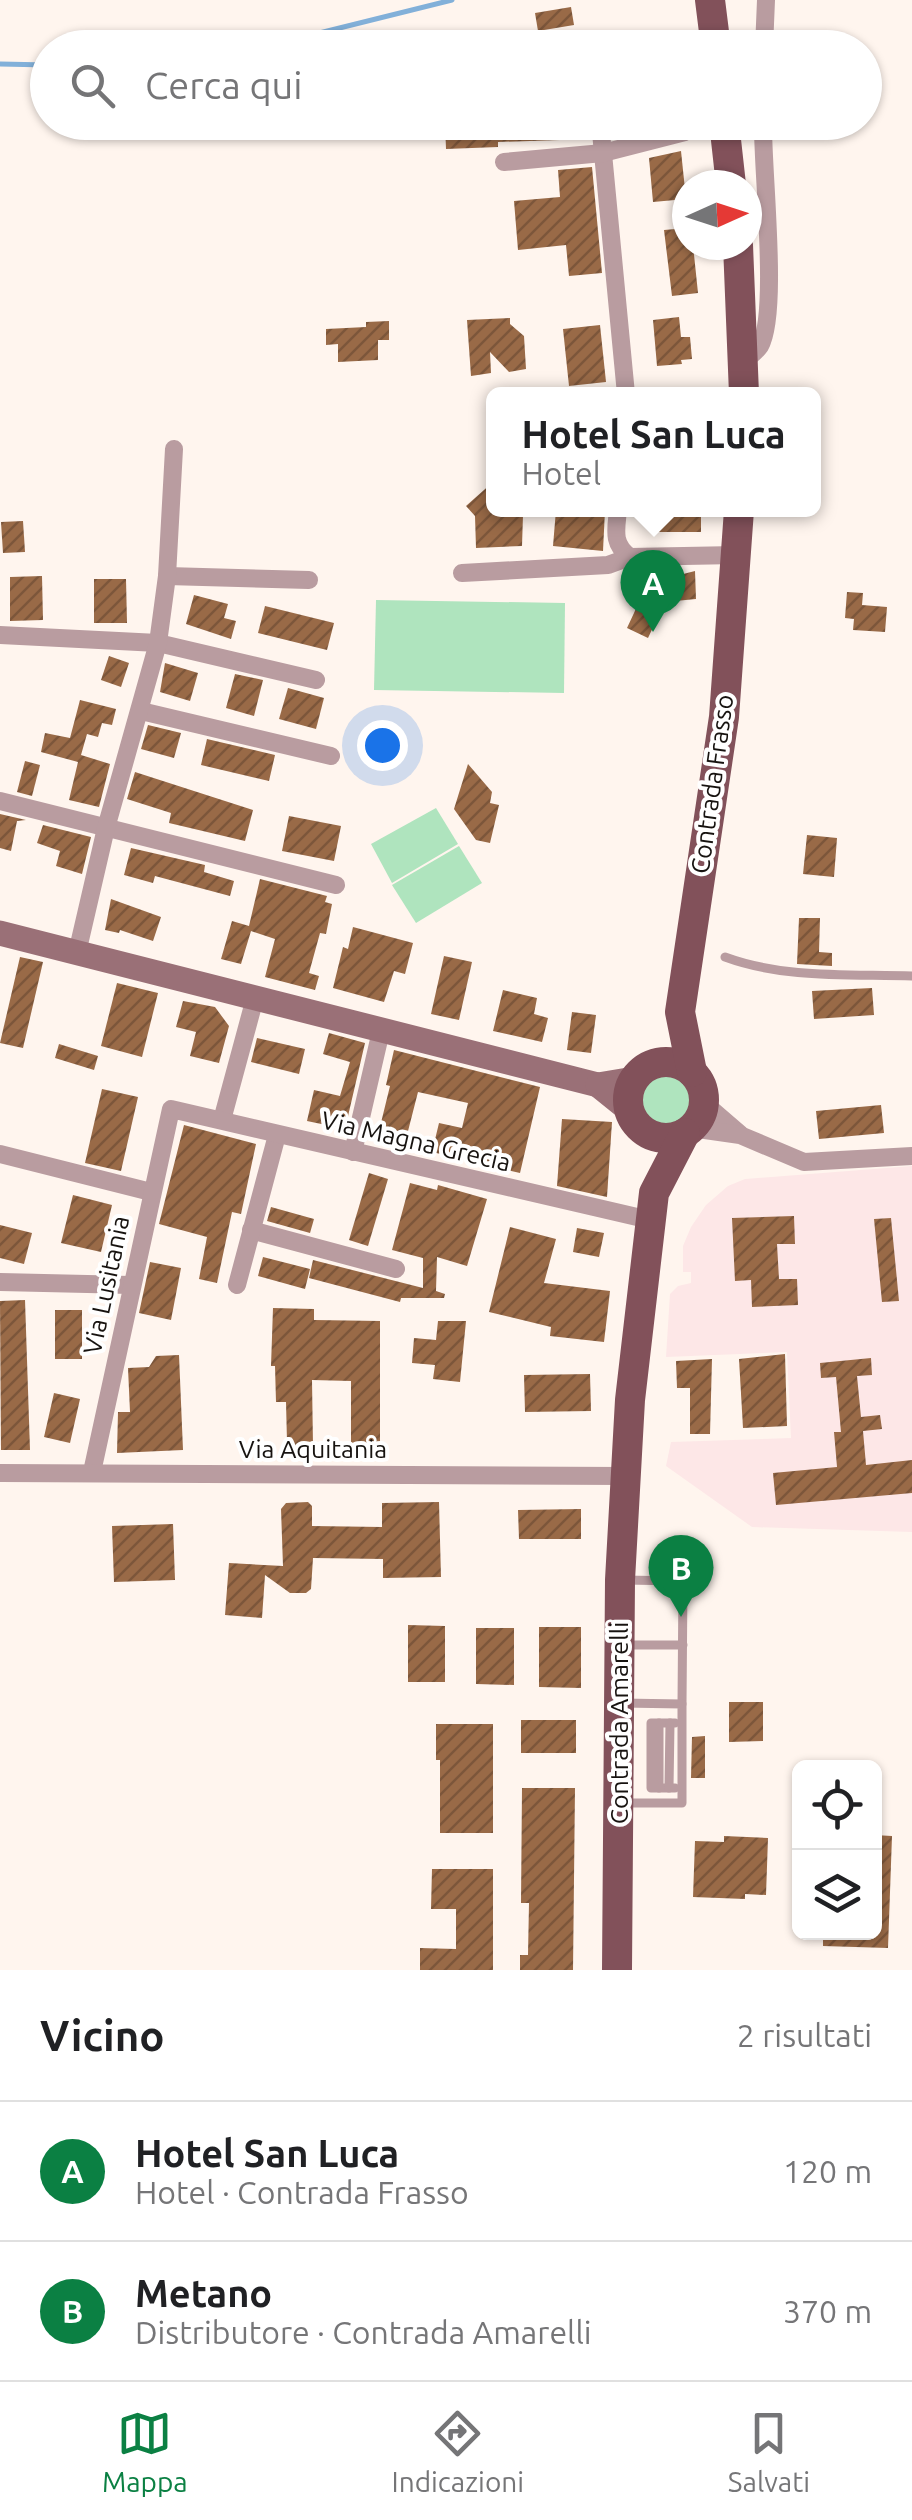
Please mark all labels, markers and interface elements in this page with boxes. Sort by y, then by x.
search box [30,30,882,140]
icon: search [65,58,120,113]
text: Cerca qui [145,64,303,106]
north arrow [672,170,762,260]
popup [486,387,821,517]
text: Hotel San Luca [521,413,786,455]
text: Hotel [521,455,601,491]
pin: A [620,550,686,632]
street label: Contrada Frasso [686,692,738,876]
your location [357,720,408,771]
street label: Via Magna Grecia [319,1106,513,1176]
street label: Via Lusitania [78,1213,134,1357]
street label: Via Aquitania [239,1435,387,1463]
pin: B [648,1534,714,1617]
street label: Contrada Amarelli [605,1622,633,1824]
map controls [792,1760,882,1940]
button: locate [792,1760,882,1850]
button: layers [792,1850,882,1940]
text: Vicino [40,2012,165,2059]
text: 2 risultati [737,2017,872,2053]
text: Hotel San Luca [135,2132,399,2174]
text: A [61,2153,84,2189]
text: 120 m [783,2153,872,2189]
text: Hotel · Contrada Frasso [135,2174,469,2210]
text: Metano [135,2272,272,2314]
text: B [62,2293,83,2329]
text: 370 m [783,2293,872,2329]
text: Distributore · Contrada Amarelli [135,2314,592,2350]
tab: Mappa [102,2406,188,2497]
tab: Indicazioni [392,2406,524,2497]
tab: Salvati [728,2406,810,2497]

